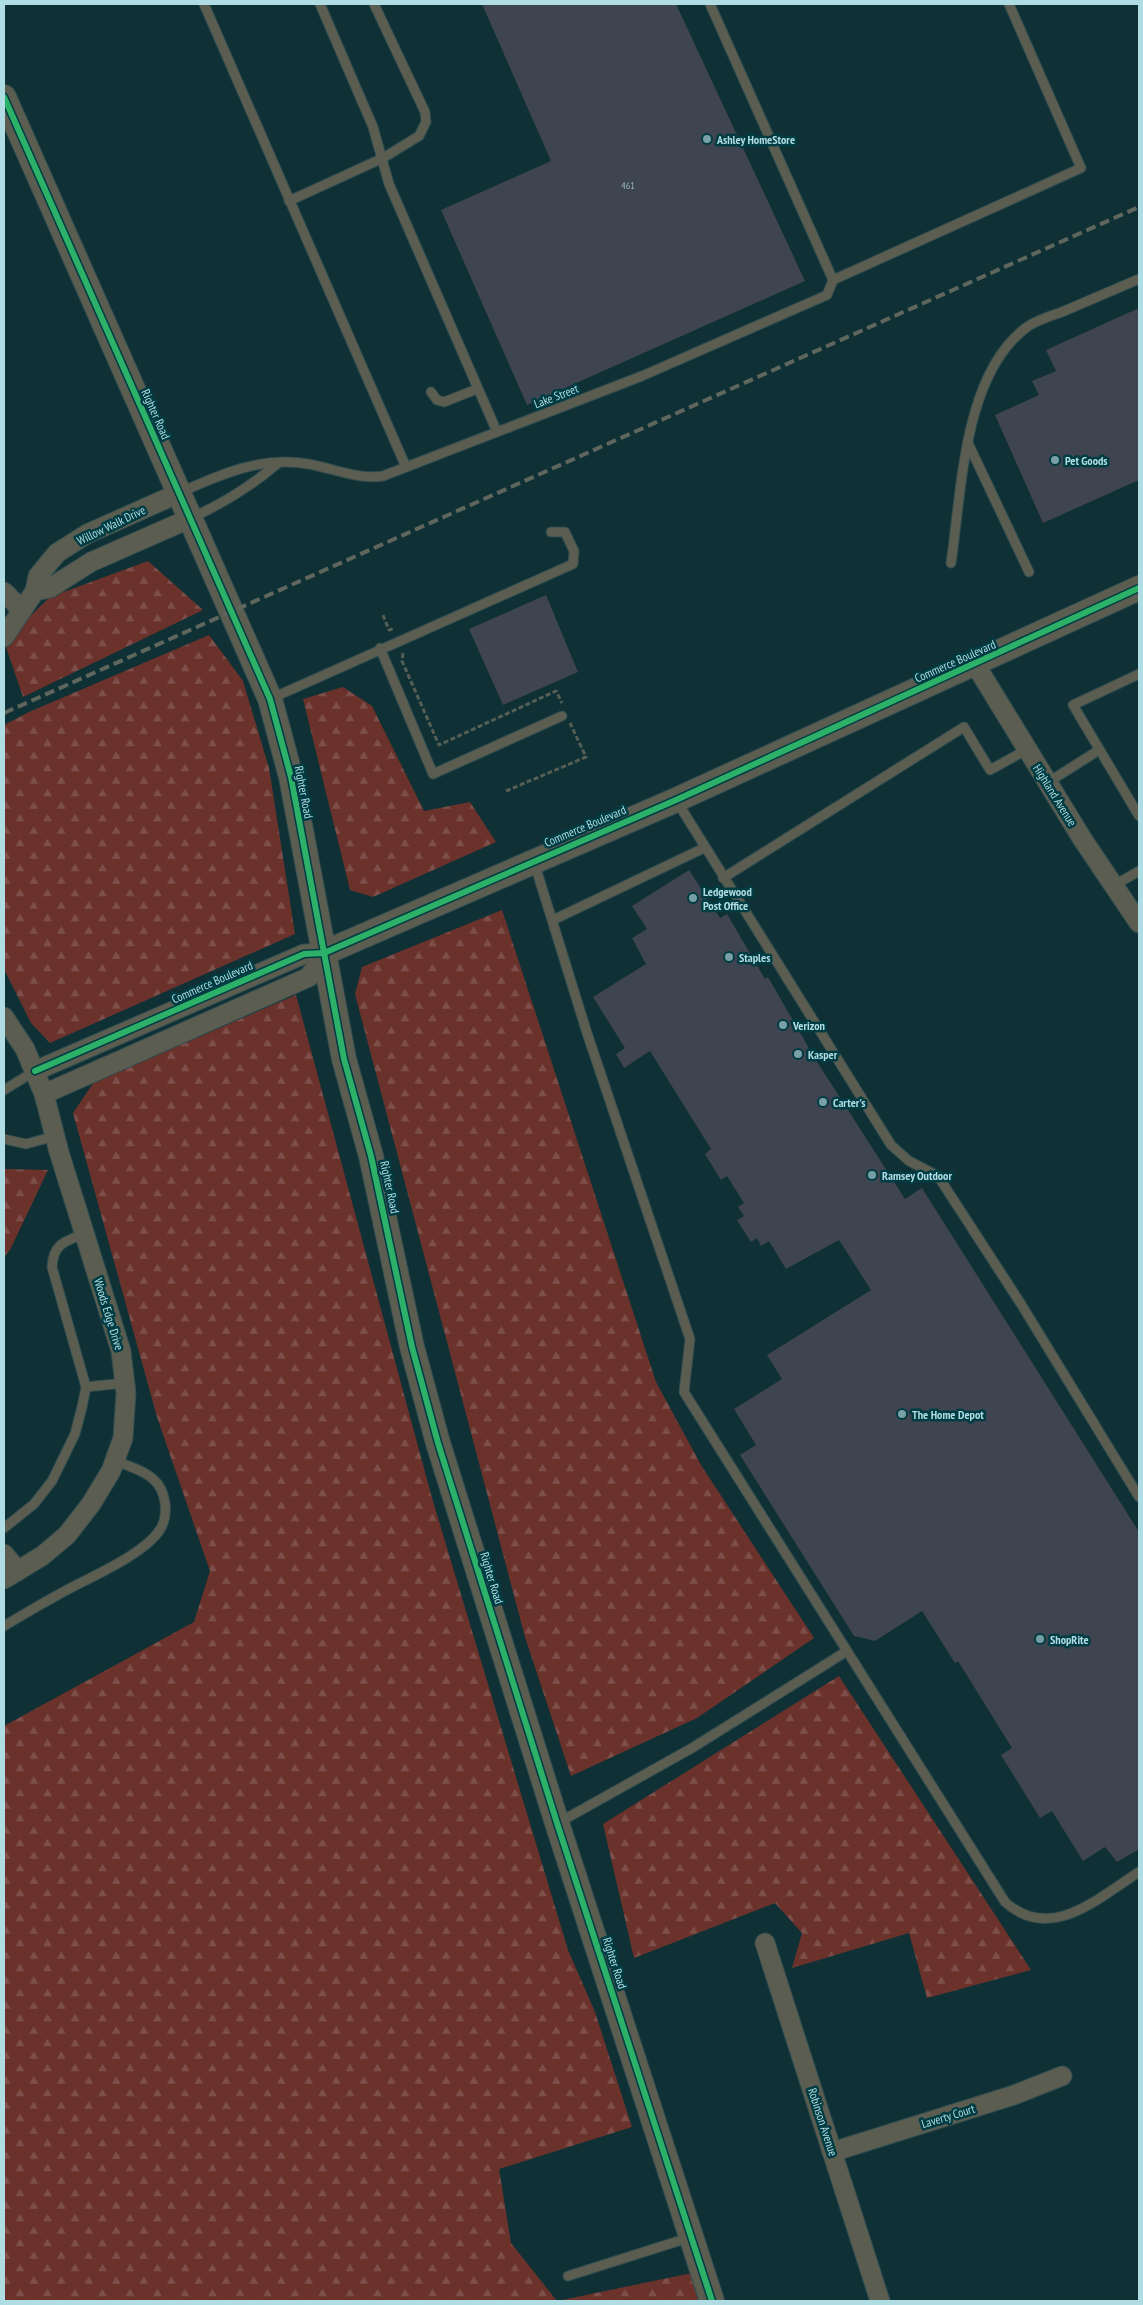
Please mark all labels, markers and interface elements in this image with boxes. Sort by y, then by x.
place label: Ashley HomeStore [716,132,795,147]
marker: Ashley HomeStore [701,133,713,145]
house number: 461 [621,179,635,192]
street label: Lake Street [532,380,581,411]
street label: Righter Road [138,387,174,441]
place label: Pet Goods [1065,453,1108,468]
marker: Pet Goods [1049,454,1061,466]
street label: Willow Walk Drive [74,502,148,548]
street label: Commerce Boulevard [912,636,998,686]
street label: Highland Avenue [1030,761,1080,829]
street label: Righter Road [292,764,316,820]
street label: Commerce Boulevard [542,802,628,850]
place label: Ledgewood Post Office [703,884,752,913]
marker: Ledgewood Post Office [687,892,699,904]
place label: Staples [739,950,770,965]
marker: Staples [723,951,735,963]
street label: Commerce Boulevard [169,957,255,1007]
place label: Verizon [792,1018,825,1033]
marker: Verizon [777,1019,789,1031]
place label: Kasper [808,1047,838,1062]
marker: Kasper [792,1048,804,1060]
place label: Carter's [833,1095,865,1110]
marker: Carter's [817,1096,829,1108]
street label: Righter Road [377,1159,403,1215]
place label: Ramsey Outdoor [882,1168,952,1183]
marker: Ramsey Outdoor [866,1169,878,1181]
street label: Woods Edge Drive [91,1276,127,1352]
place label: The Home Depot [912,1407,984,1422]
marker: The Home Depot [896,1408,908,1420]
street label: Righter Road [477,1550,507,1606]
place label: ShopRite [1050,1632,1089,1647]
marker: ShopRite [1034,1633,1046,1645]
street label: Righter Road [600,1935,630,1991]
street label: Robinson Avenue [805,2086,841,2158]
street label: Laverty Court [919,2101,977,2131]

